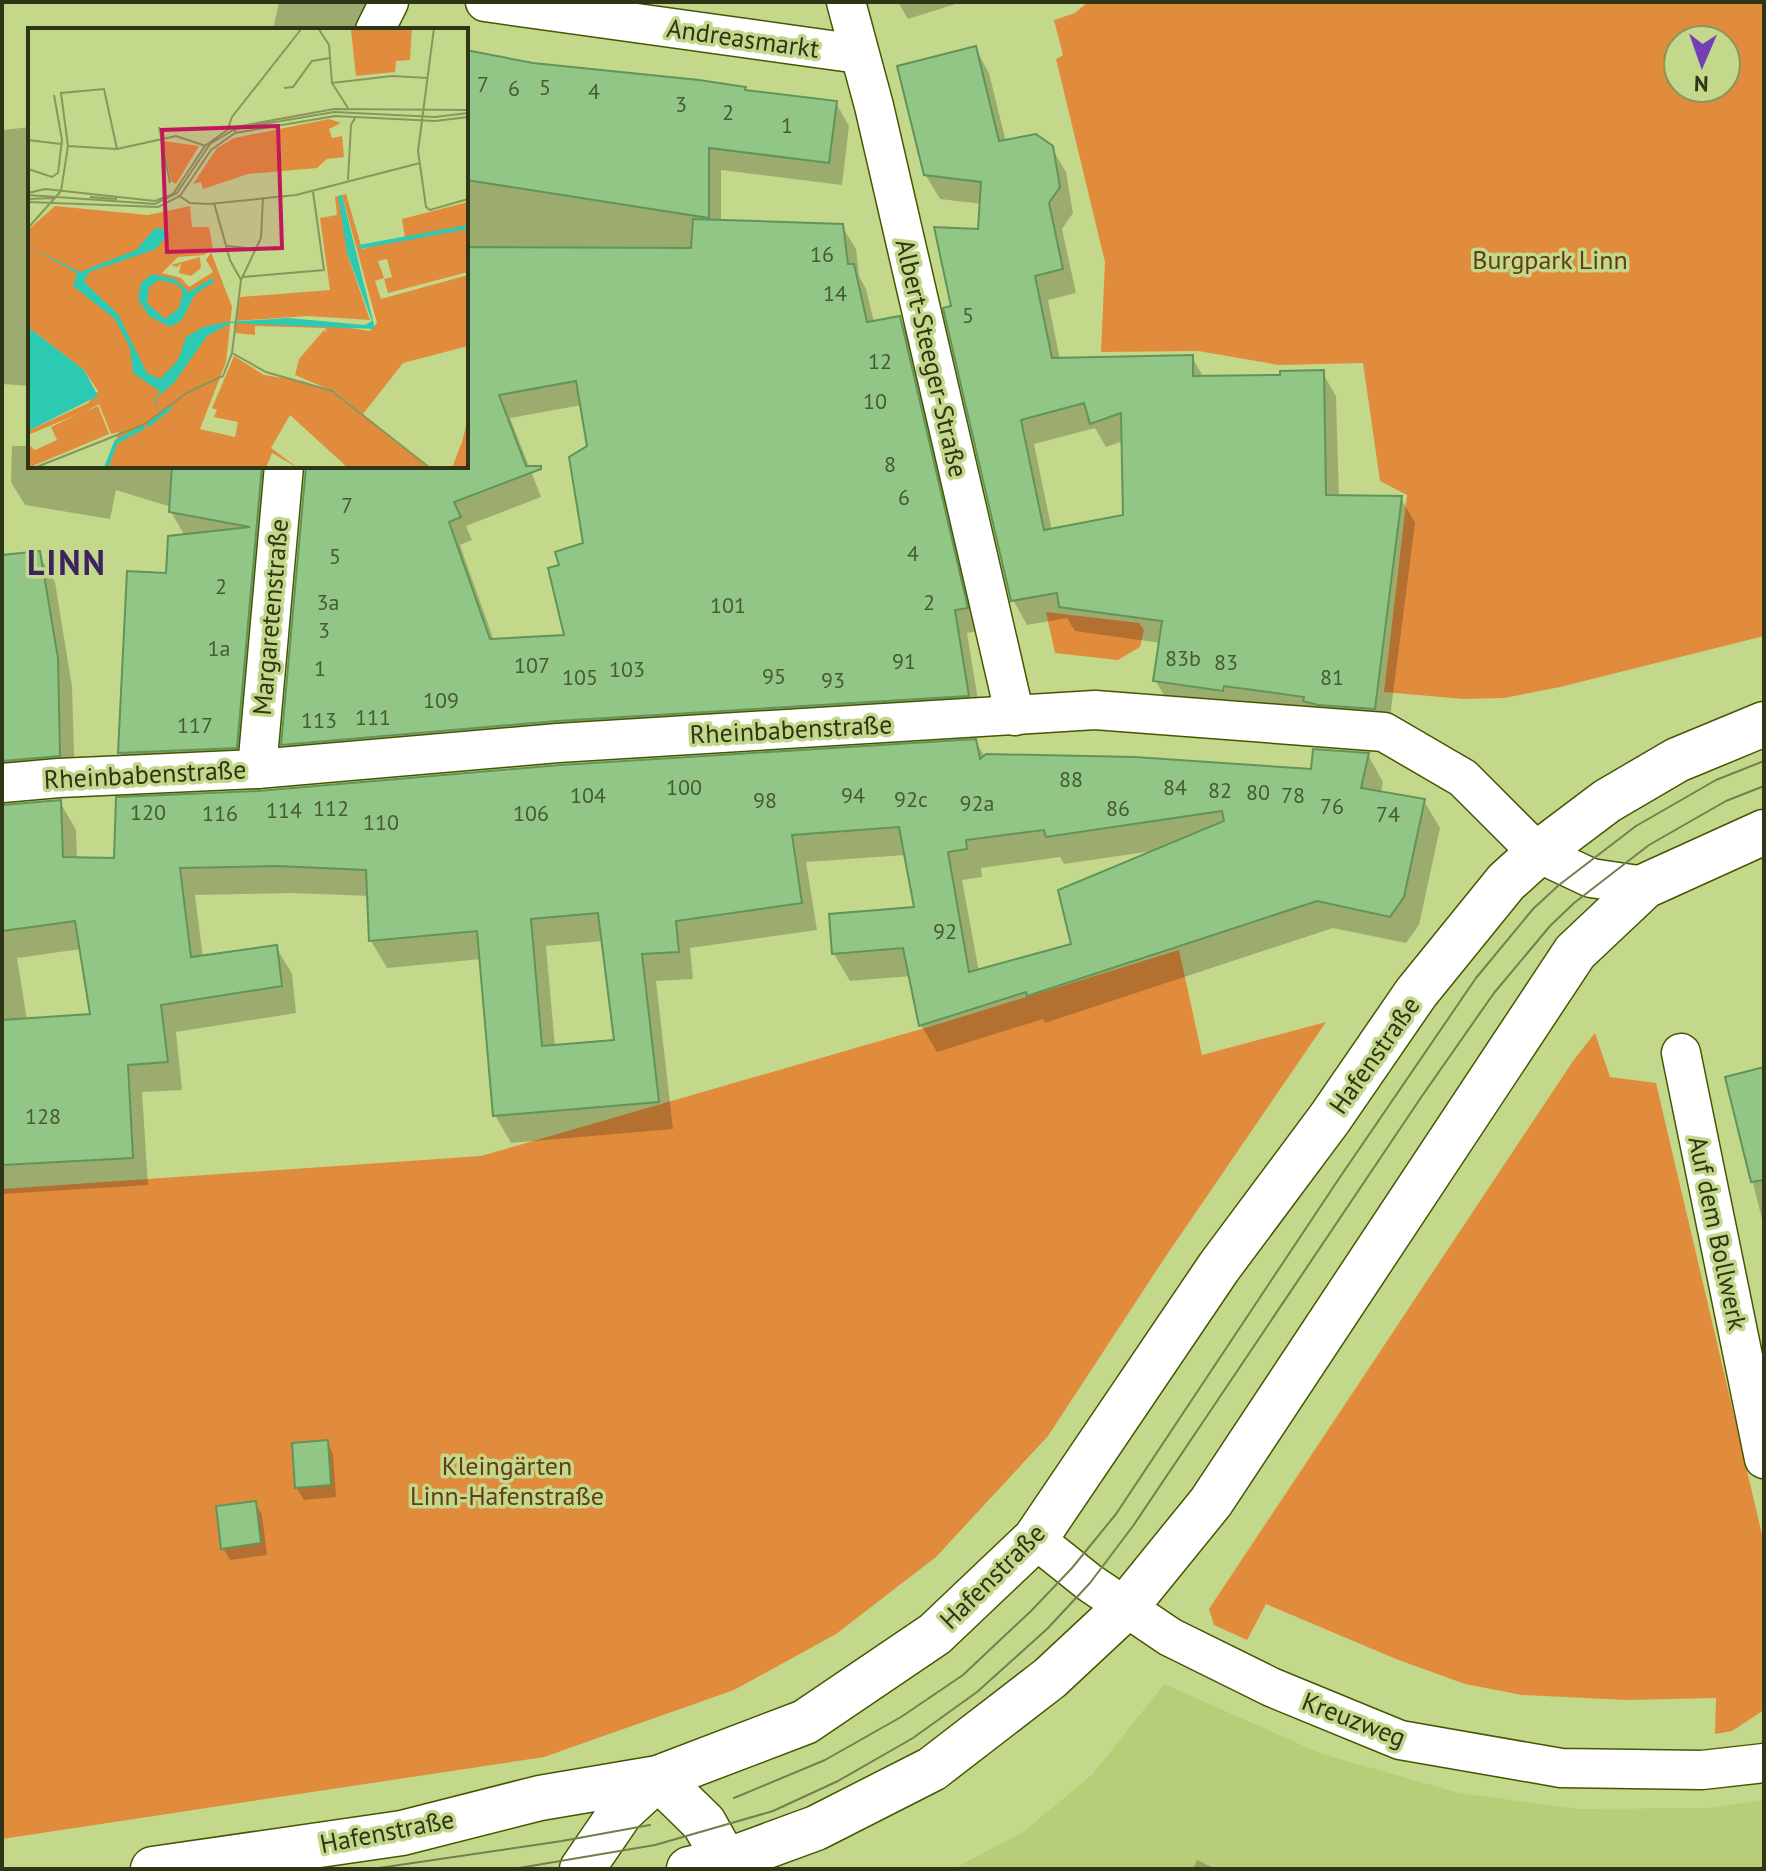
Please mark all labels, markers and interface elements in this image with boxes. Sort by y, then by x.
street label: Andreasmarkt [665,11,821,65]
north arrow [1662,24,1742,104]
inset map [28,28,468,468]
house number: 7 [477,70,489,98]
text: N [1694,70,1709,98]
house number: 5 [539,73,551,101]
house number: 6 [508,74,520,102]
house number: 4 [588,77,600,105]
house number: 3 [675,90,687,118]
house number: 2 [722,98,734,126]
house number: 1 [781,111,793,139]
street label: Albert-Steeger-Straße [889,236,975,480]
house number: 16 [810,240,834,268]
park label: Burgpark Linn [1472,243,1628,276]
house number: 14 [823,279,847,307]
house number: 5 [962,301,974,329]
house number: 12 [868,347,892,375]
house number: 10 [863,387,887,415]
house number: 8 [884,450,896,478]
house number: 6 [898,483,910,511]
house number: 7 [341,491,353,519]
street label: Margaretenstraße [245,517,295,717]
house number: 4 [907,539,919,567]
district label: LINN [27,540,107,584]
house number: 5 [329,542,341,570]
house number: 2 [215,572,227,600]
house number: 3a [317,588,339,616]
house number: 2 [923,588,935,616]
house number: 101 [710,591,746,619]
house number: 3 [318,616,330,644]
house number: 1a [208,634,230,662]
house number: 83b [1165,644,1201,672]
house number: 91 [892,647,916,675]
house number: 83 [1214,648,1238,676]
house number: 107 [514,651,550,679]
house number: 1 [314,654,326,682]
house number: 103 [609,655,645,683]
house number: 95 [762,662,786,690]
house number: 105 [562,663,598,691]
house number: 81 [1320,663,1344,691]
house number: 93 [821,666,845,694]
house number: 109 [423,686,459,714]
house number: 111 [355,703,391,731]
house number: 113 [301,706,337,734]
street label: Rheinbabenstraße [689,707,893,751]
house number: 117 [177,711,213,739]
street label: Rheinbabenstraße [43,752,247,796]
house number: 88 [1059,765,1083,793]
house number: 100 [666,773,702,801]
house number: 84 [1163,773,1187,801]
house number: 82 [1208,776,1232,804]
house number: 80 [1246,778,1270,806]
house number: 104 [570,781,606,809]
house number: 94 [841,781,865,809]
house number: 78 [1281,781,1305,809]
house number: 92c [894,785,928,813]
house number: 98 [753,786,777,814]
house number: 92a [960,789,994,817]
house number: 76 [1320,792,1344,820]
house number: 112 [313,794,349,822]
house number: 86 [1106,794,1130,822]
house number: 114 [266,796,302,824]
house number: 120 [130,798,166,826]
house number: 116 [202,799,238,827]
house number: 106 [513,799,549,827]
house number: 74 [1376,800,1400,828]
house number: 110 [363,808,399,836]
house number: 92 [933,917,957,945]
street label: Hafenstraße [1322,990,1426,1120]
house number: 128 [25,1102,61,1130]
street label: Auf dem Bollwerk [1681,1133,1755,1333]
park label: Kleingärten Linn-Hafenstraße [410,1449,604,1512]
street label: Hafenstraße [932,1516,1052,1636]
street label: Kreuzweg [1297,1684,1411,1754]
street label: Hafenstraße [317,1802,457,1860]

